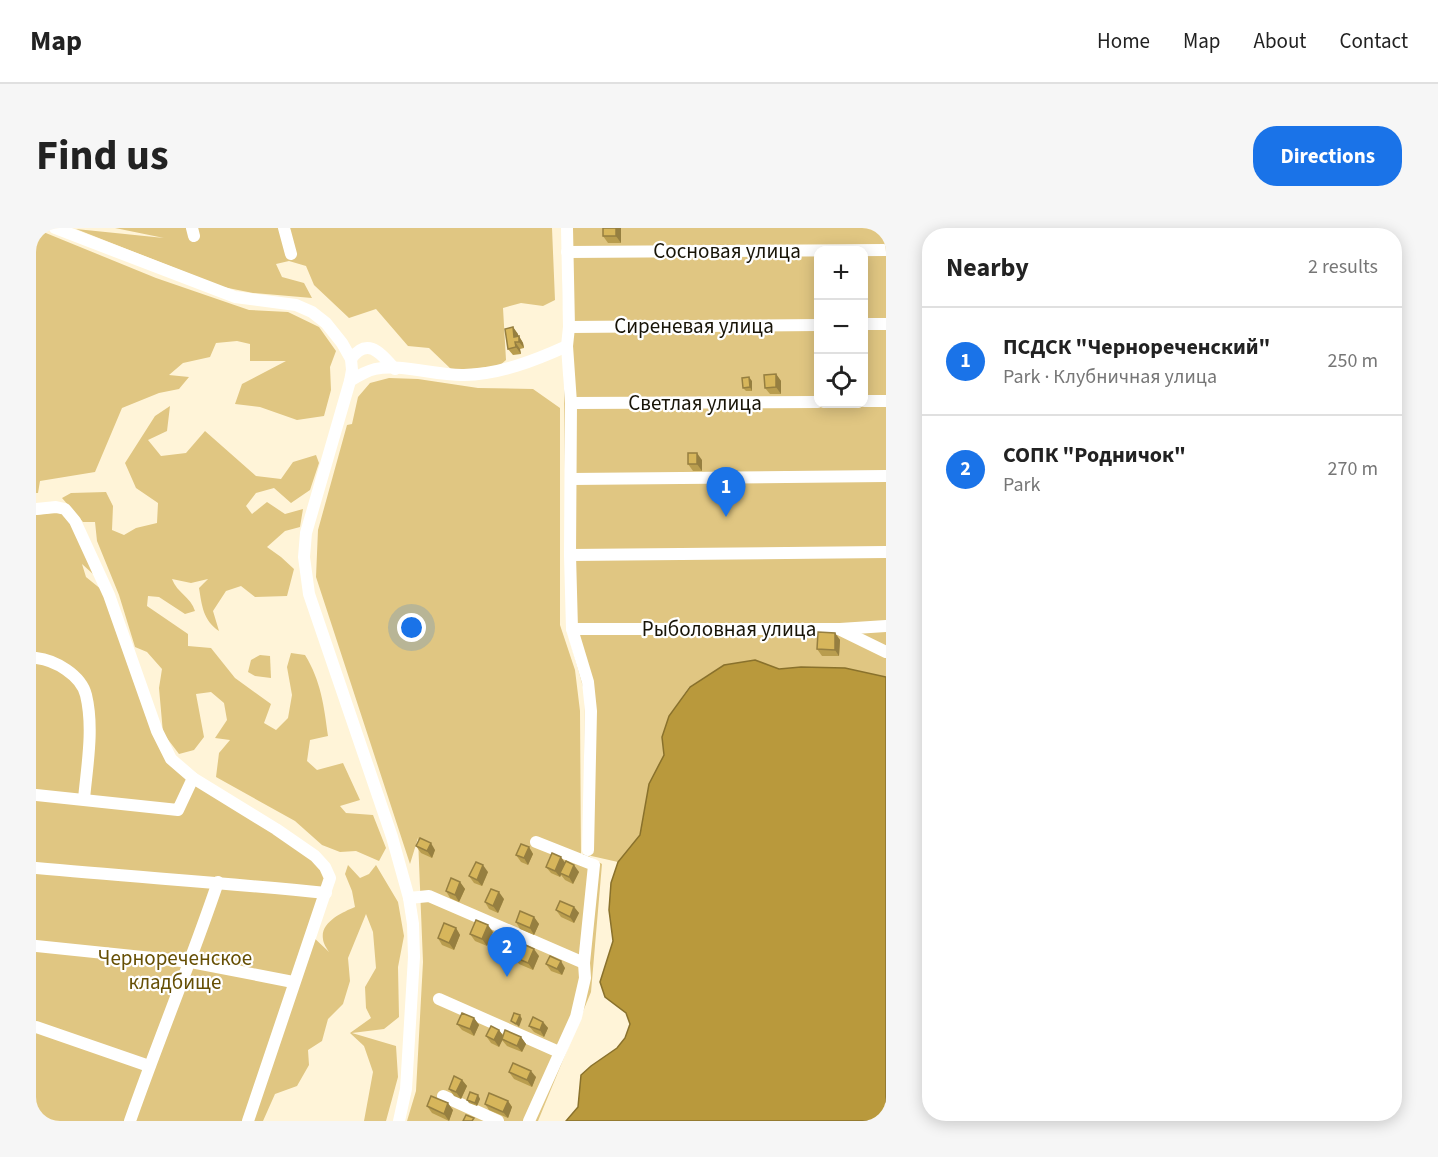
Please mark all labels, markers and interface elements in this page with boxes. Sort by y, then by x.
text: Map [30,21,82,61]
text: Home [1097,26,1150,56]
text: Map [1183,26,1221,56]
text: About [1254,26,1306,56]
text: Contact [1339,26,1408,56]
text: Find us [36,126,169,186]
button: Directions [1253,126,1402,186]
street label: Сосновая улица [653,236,801,266]
map controls [814,246,868,408]
button: + [814,246,868,300]
text: Nearby [946,249,1029,286]
text: 2 results [1308,253,1378,281]
button: − [814,300,868,354]
street label: Сиреневая улица [614,311,774,341]
text: ПСДСК "Чернореченский" [1003,331,1270,363]
text: 1 [960,347,971,375]
text: 250 m [1328,347,1378,375]
button: locate [814,354,868,408]
text: Park · Клубничная улица [1003,363,1217,391]
street label: Светлая улица [628,388,762,418]
text: СОПК "Родничок" [1003,439,1186,471]
text: 2 [960,455,971,483]
text: 270 m [1328,455,1378,483]
pin: 1 [706,468,746,517]
text: Park [1003,471,1040,499]
your location [397,613,426,642]
street label: Рыболовная улица [642,614,816,644]
pin: 2 [488,928,526,977]
park label: Чернореченское кладбище [98,943,252,997]

